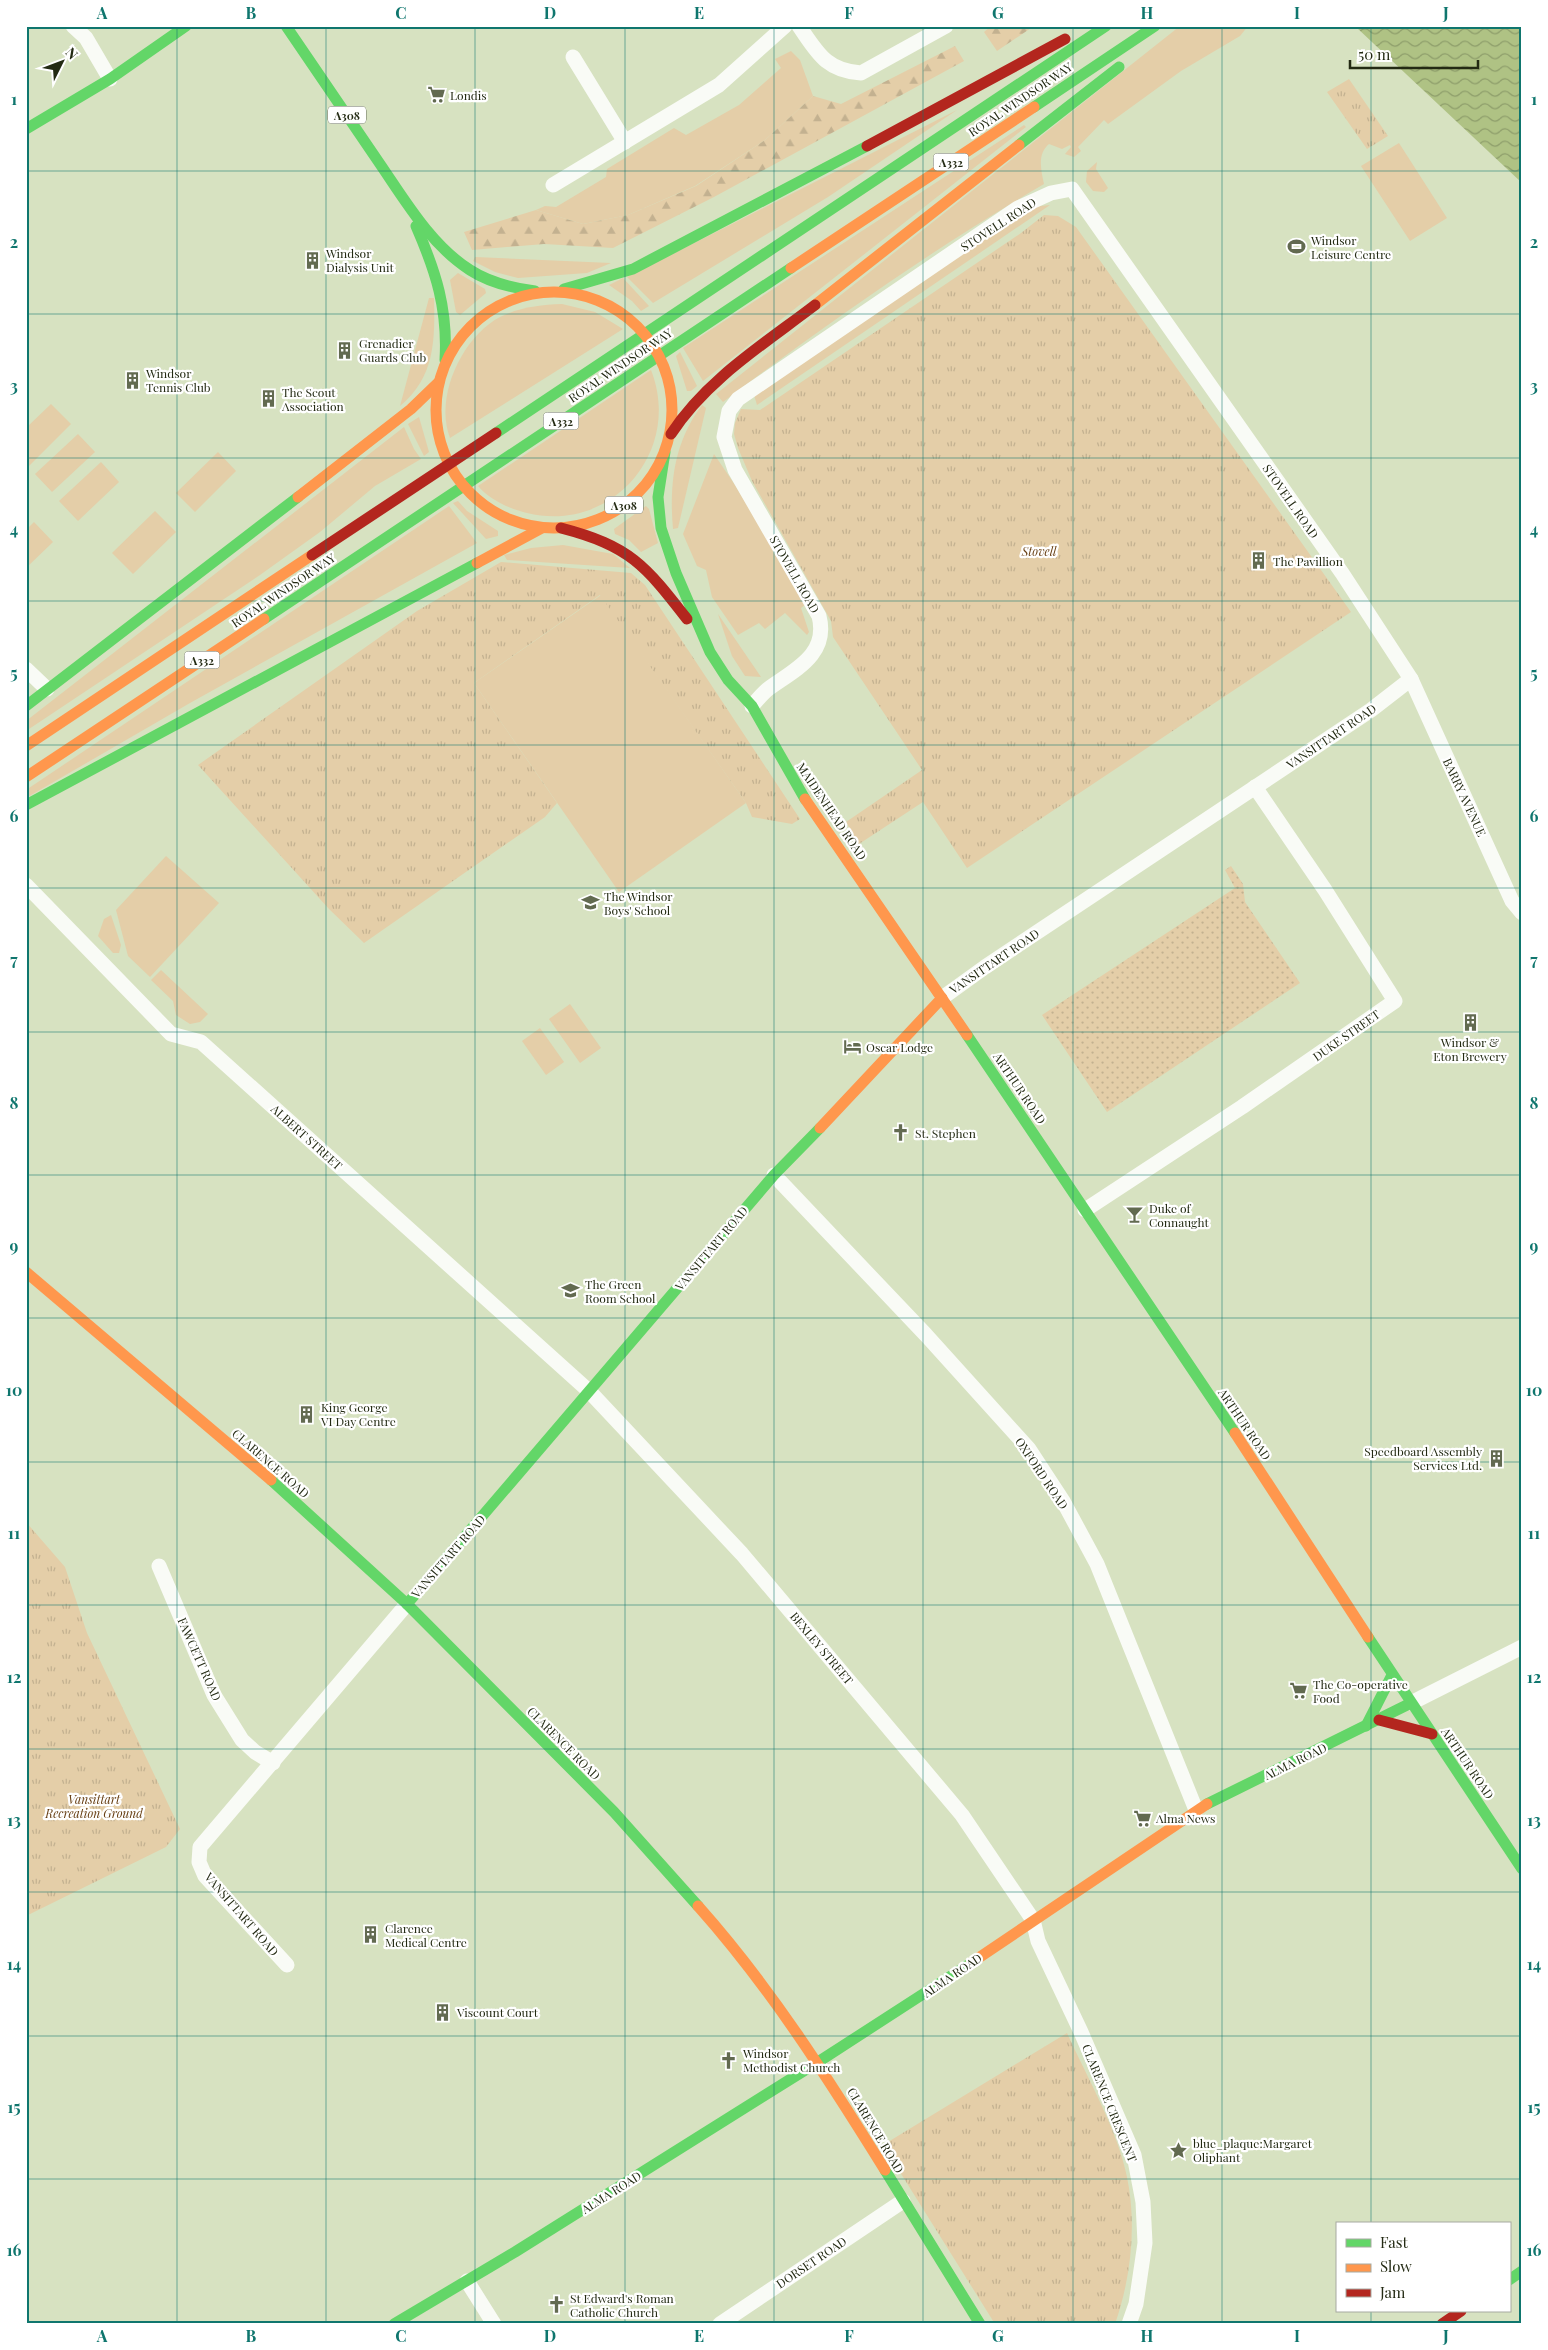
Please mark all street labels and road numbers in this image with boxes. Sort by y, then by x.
street label: ROYAL WINDSOR WAY [965,58,1076,140]
road number: A308 [328,106,366,124]
road number: A332 [934,154,968,170]
street label: STOVELL ROAD [957,193,1039,254]
street label: ROYAL WINDSOR WAY [565,324,676,406]
road number: A332 [544,412,578,430]
street label: STOVELL ROAD [1259,461,1323,542]
road number: A308 [605,496,643,514]
street label: STOVELL ROAD [766,532,824,616]
street label: ROYAL WINDSOR WAY [228,549,339,631]
road number: A332 [184,652,220,668]
street label: VANSITTART ROAD [1282,700,1379,773]
street label: BARRY AVENUE [1440,755,1490,839]
street label: MAIDENHEAD ROAD [793,759,871,863]
street label: VANSITTART ROAD [945,925,1042,998]
street label: DUKE STREET [1309,1006,1383,1064]
street label: ARTHUR ROAD [990,1048,1050,1127]
street label: ALBERT STREET [267,1100,346,1174]
street label: VANSITTART ROAD [670,1202,751,1294]
street label: ARTHUR ROAD [1215,1384,1275,1463]
street label: CLARENCE ROAD [229,1425,313,1501]
street label: OXFORD ROAD [1012,1434,1072,1512]
street label: VANSITTART ROAD [407,1511,489,1602]
street label: BEXLEY STREET [787,1608,857,1688]
street label: FAWCETT ROAD [174,1615,226,1703]
street label: CLARENCE ROAD [524,1703,604,1783]
street label: ARTHUR ROAD [1438,1723,1498,1802]
street label: ALMA ROAD [1260,1739,1329,1784]
street label: VANSITTART ROAD [201,1868,283,1959]
street label: ALMA ROAD [919,1949,985,2001]
street label: CLARENCE CRESCENT [1079,2042,1141,2165]
street label: CLARENCE ROAD [844,2084,908,2176]
street label: ALMA ROAD [577,2167,644,2217]
street label: DORSET ROAD [773,2232,850,2291]

